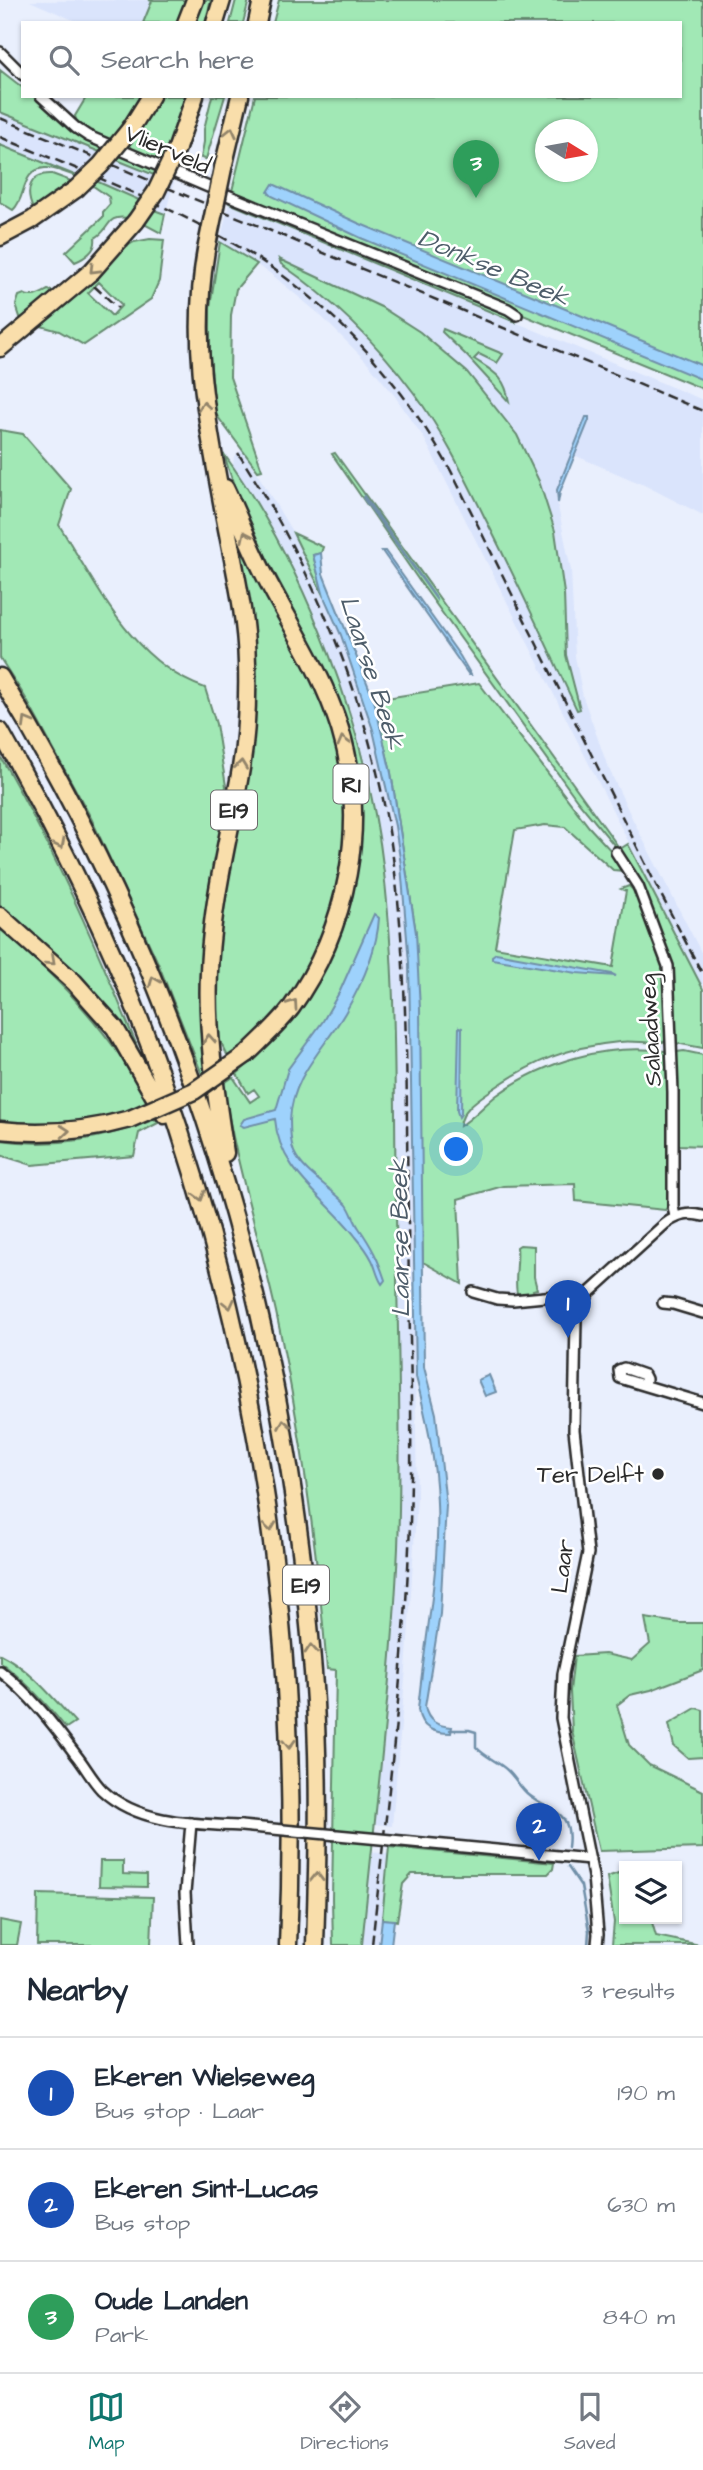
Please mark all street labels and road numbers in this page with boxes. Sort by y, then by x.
street label: Vlierveld [119,117,216,183]
road number: R1 [334,764,368,804]
road number: E19 [211,790,257,830]
street label: Salaadweg [631,973,672,1087]
street label: Laar [543,1537,583,1595]
road number: E19 [283,1566,329,1604]

